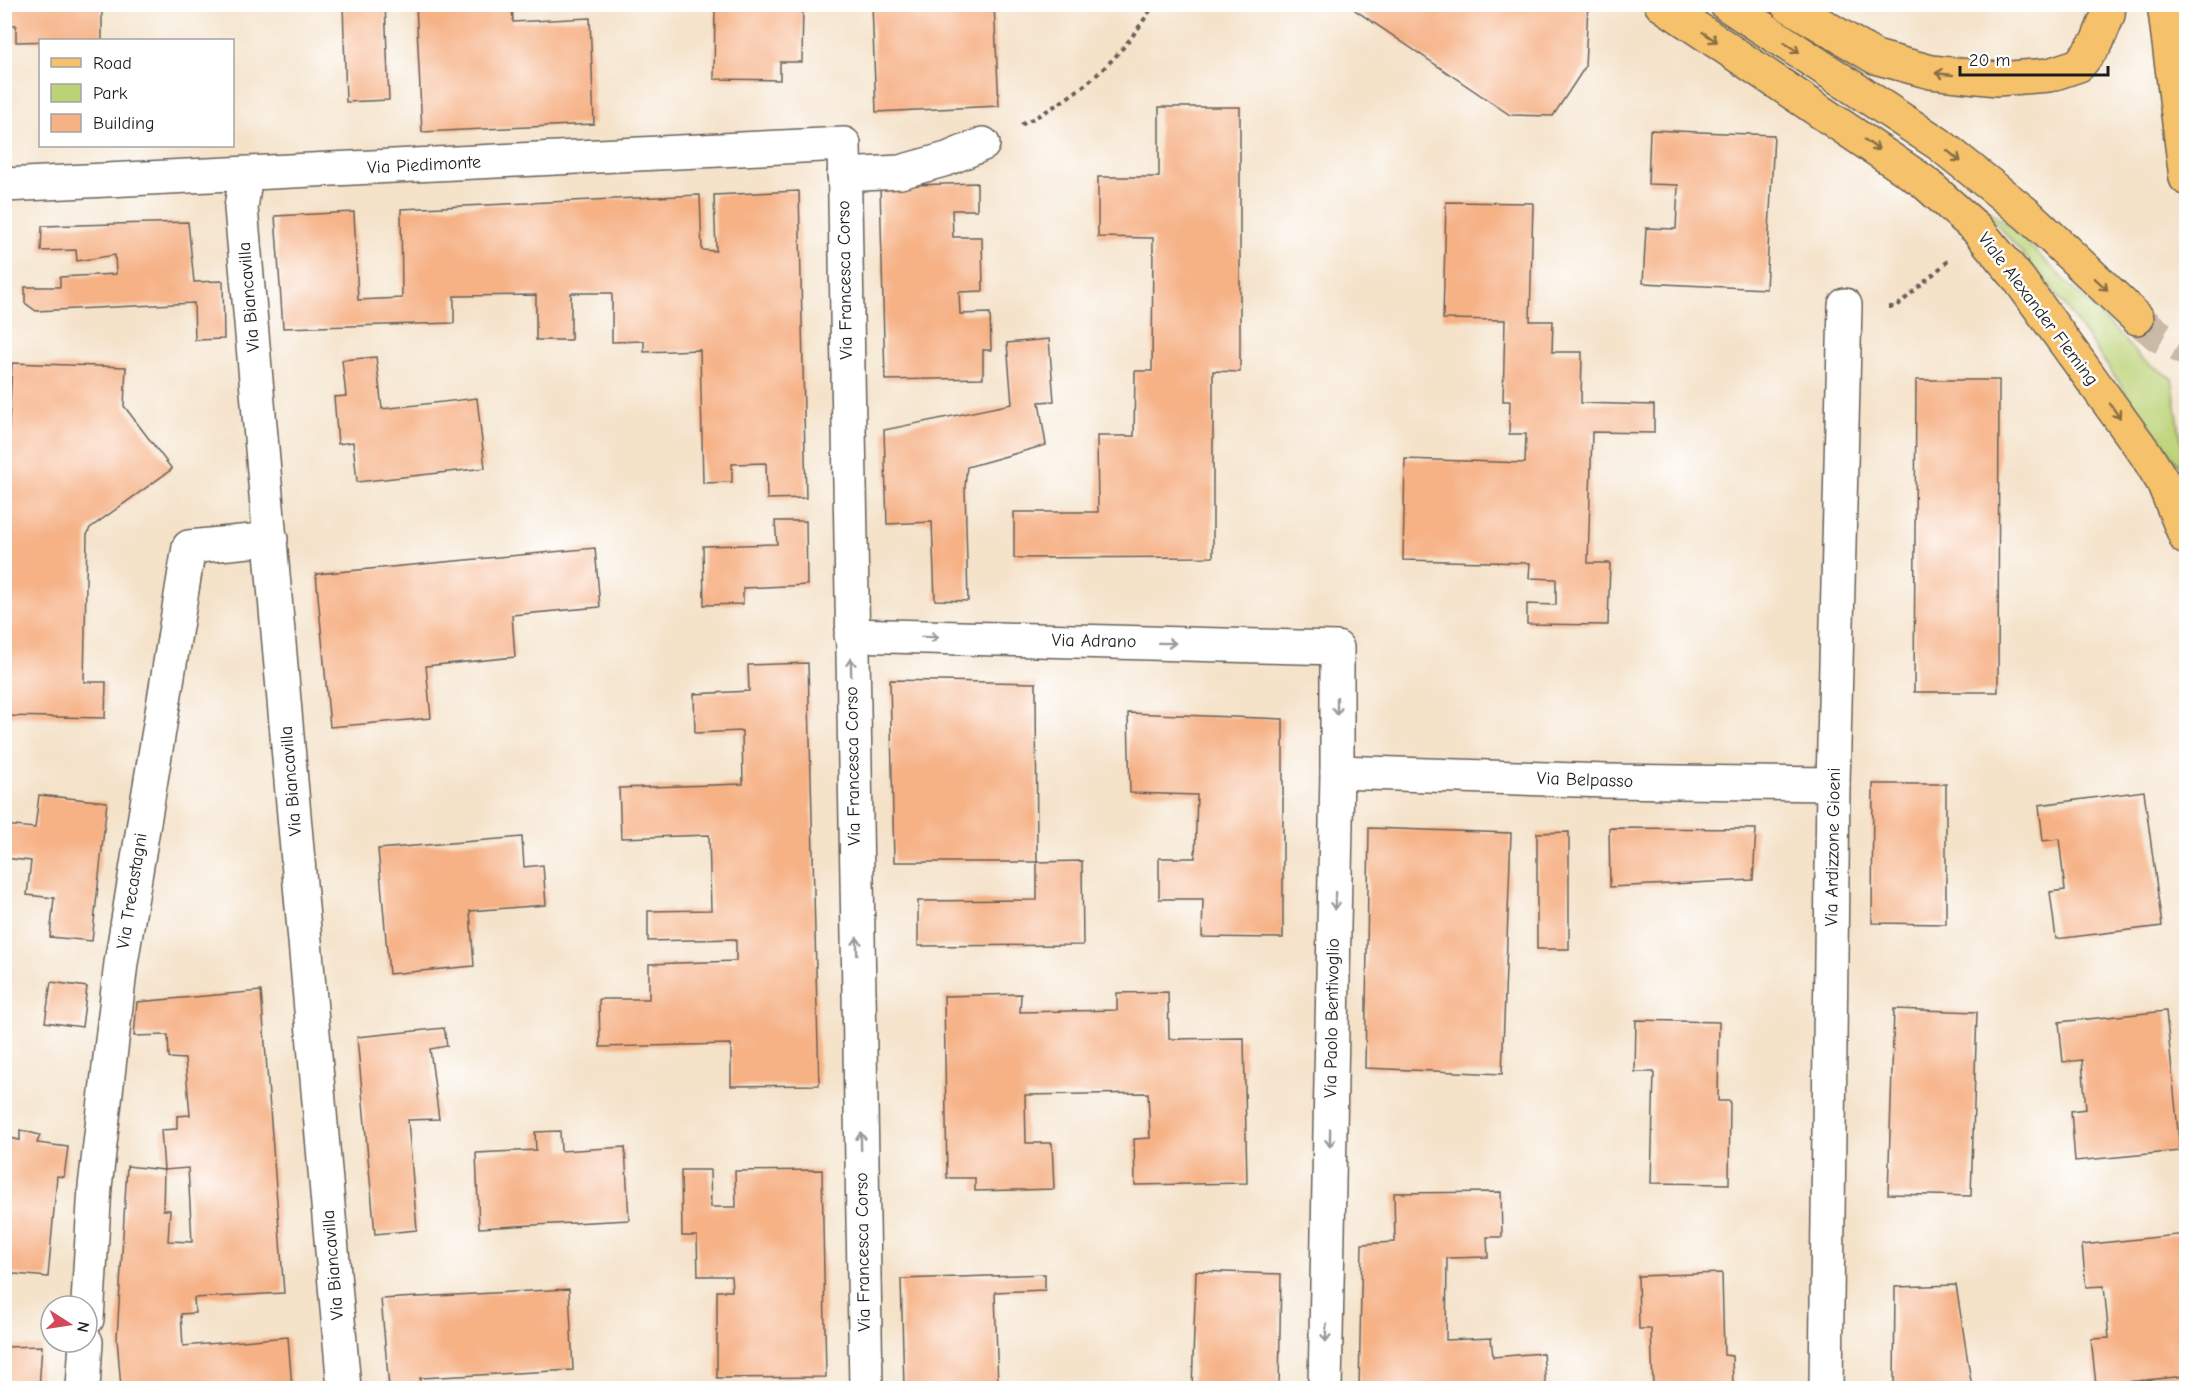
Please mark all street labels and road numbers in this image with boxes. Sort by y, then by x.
street label: Via Piedimonte [367,152,481,178]
street label: Via Francesca Corso [833,200,857,360]
street label: Viale Alexander Fleming [1974,228,2102,390]
street label: Via Biancavilla [234,241,264,353]
street label: Via Adrano [1052,630,1136,652]
street label: Via Francesca Corso [841,686,865,846]
street label: Via Biancavilla [276,725,306,837]
street label: Via Ardizzone Gioeni [1821,767,1845,927]
street label: Via Belpasso [1536,768,1634,792]
street label: Via Trecastagni [112,831,152,951]
street label: Via Paolo Bentivoglio [1320,938,1344,1098]
street label: Via Francesca Corso [851,1172,875,1332]
street label: Via Biancavilla [318,1209,348,1321]

